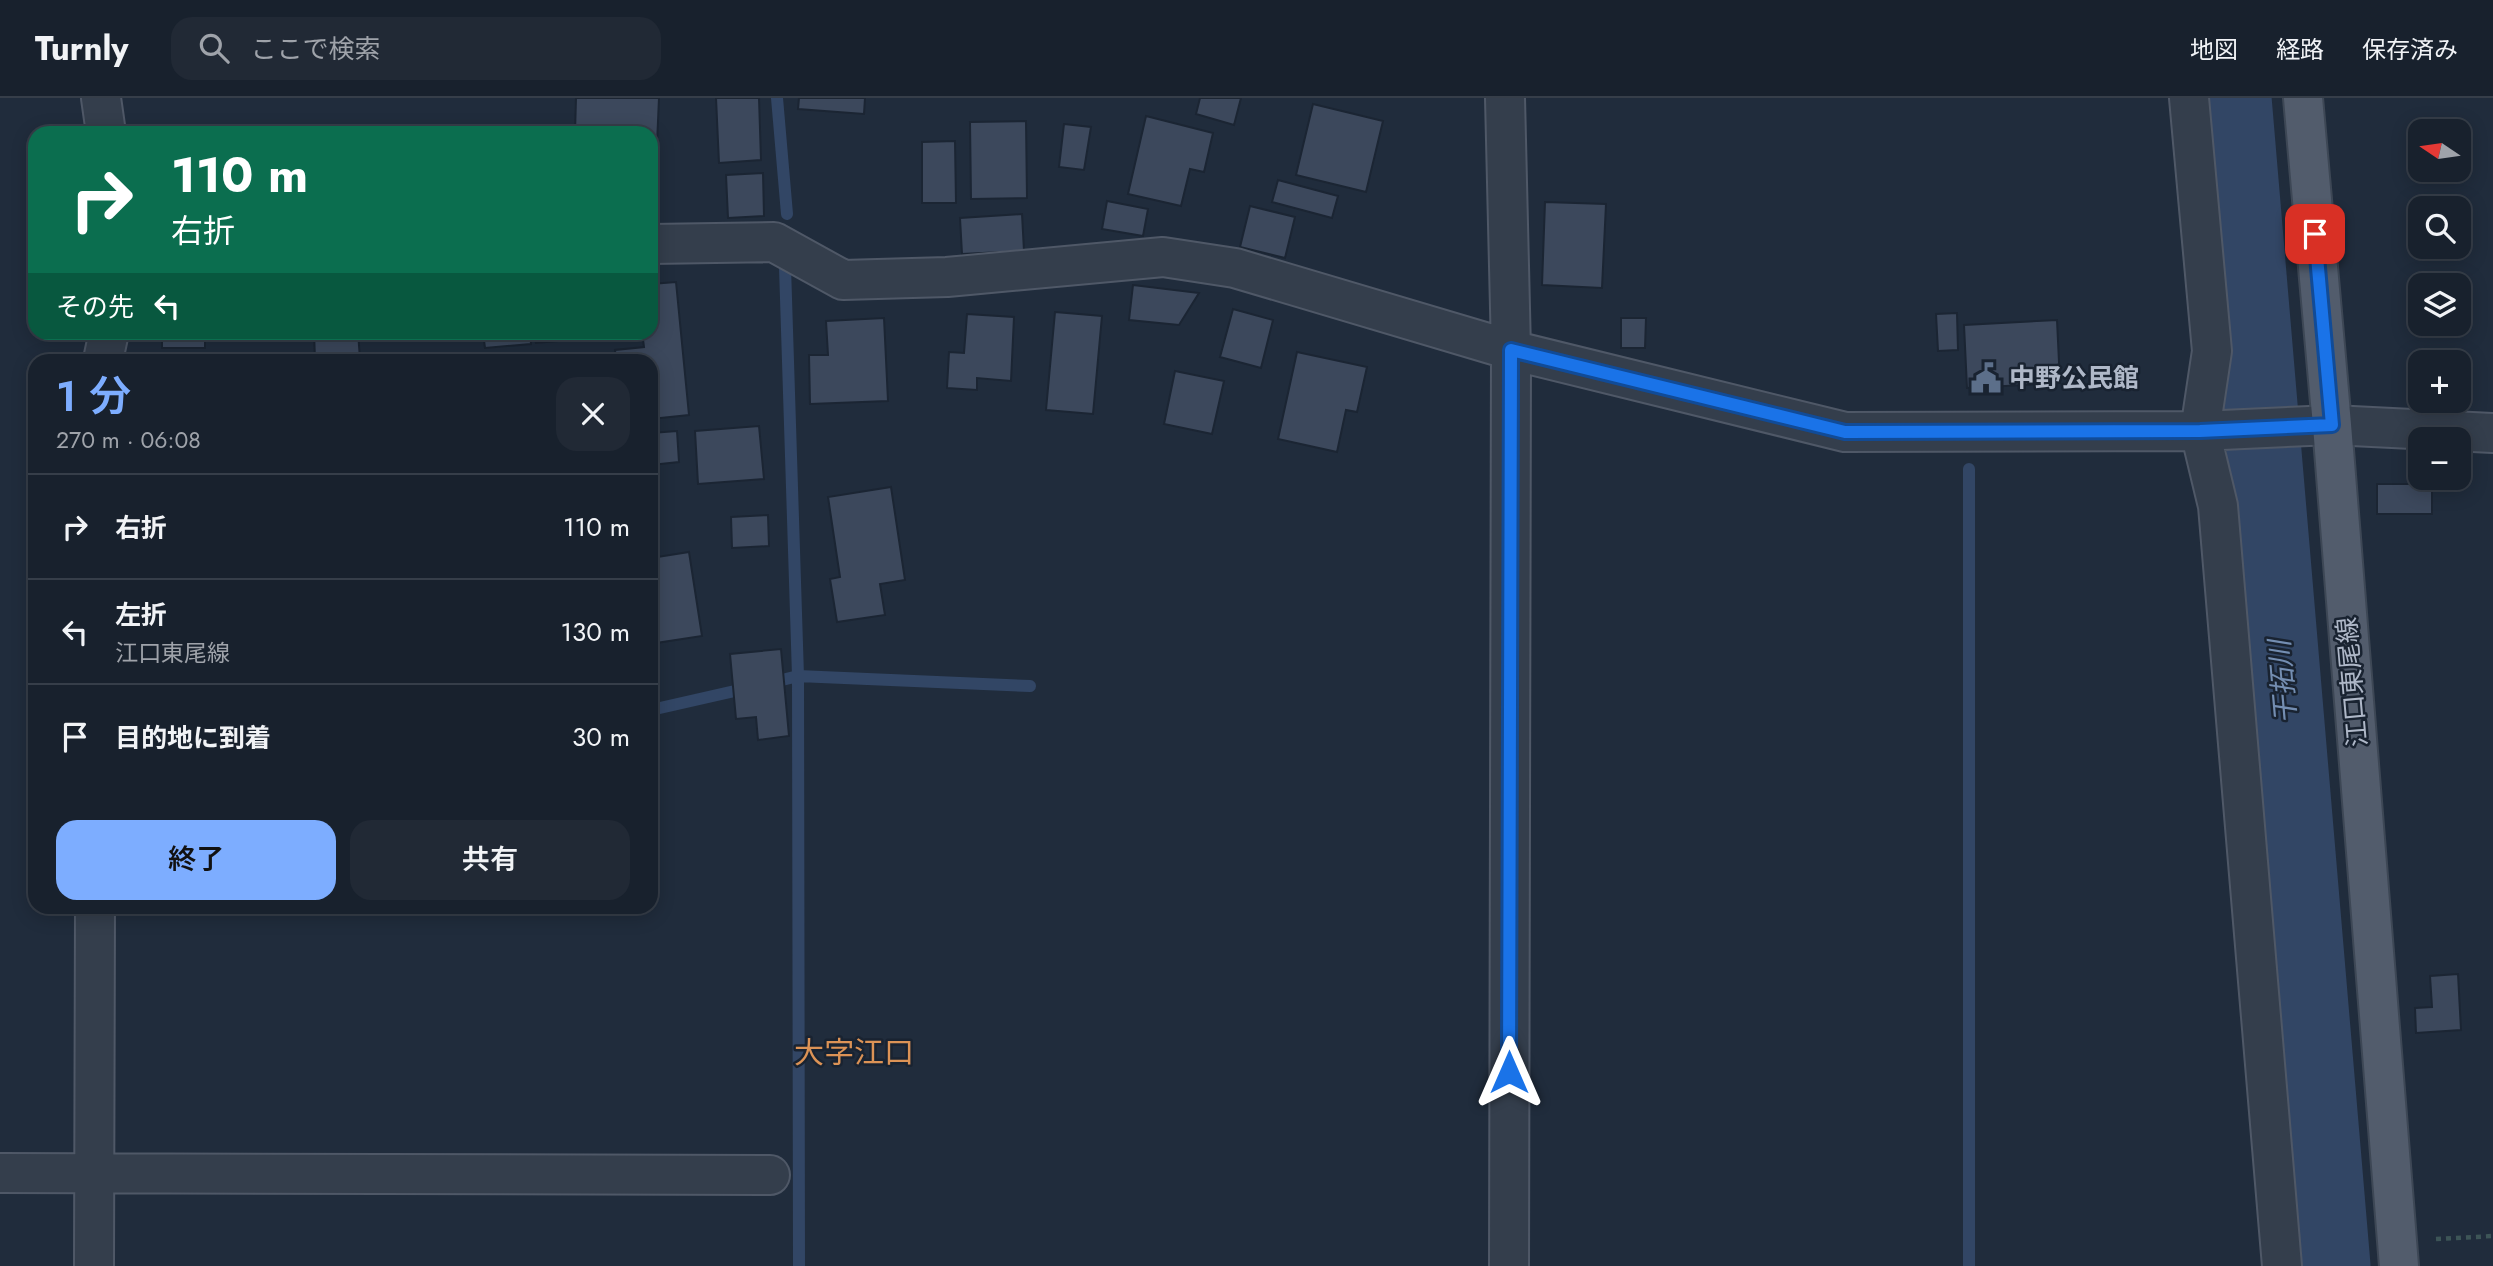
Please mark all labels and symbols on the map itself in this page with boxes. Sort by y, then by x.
north arrow [2408,119,2471,182]
pin [2285,204,2345,264]
place label: 中野公民館 [2009,359,2139,397]
public building icon: 中野公民館 [1969,361,2003,395]
street label: 江口東尾線 [2327,616,2377,748]
water label: 干拓川 [2259,635,2307,726]
district label: 大字江口 [794,1031,914,1074]
position arrow [1472,1035,1546,1109]

